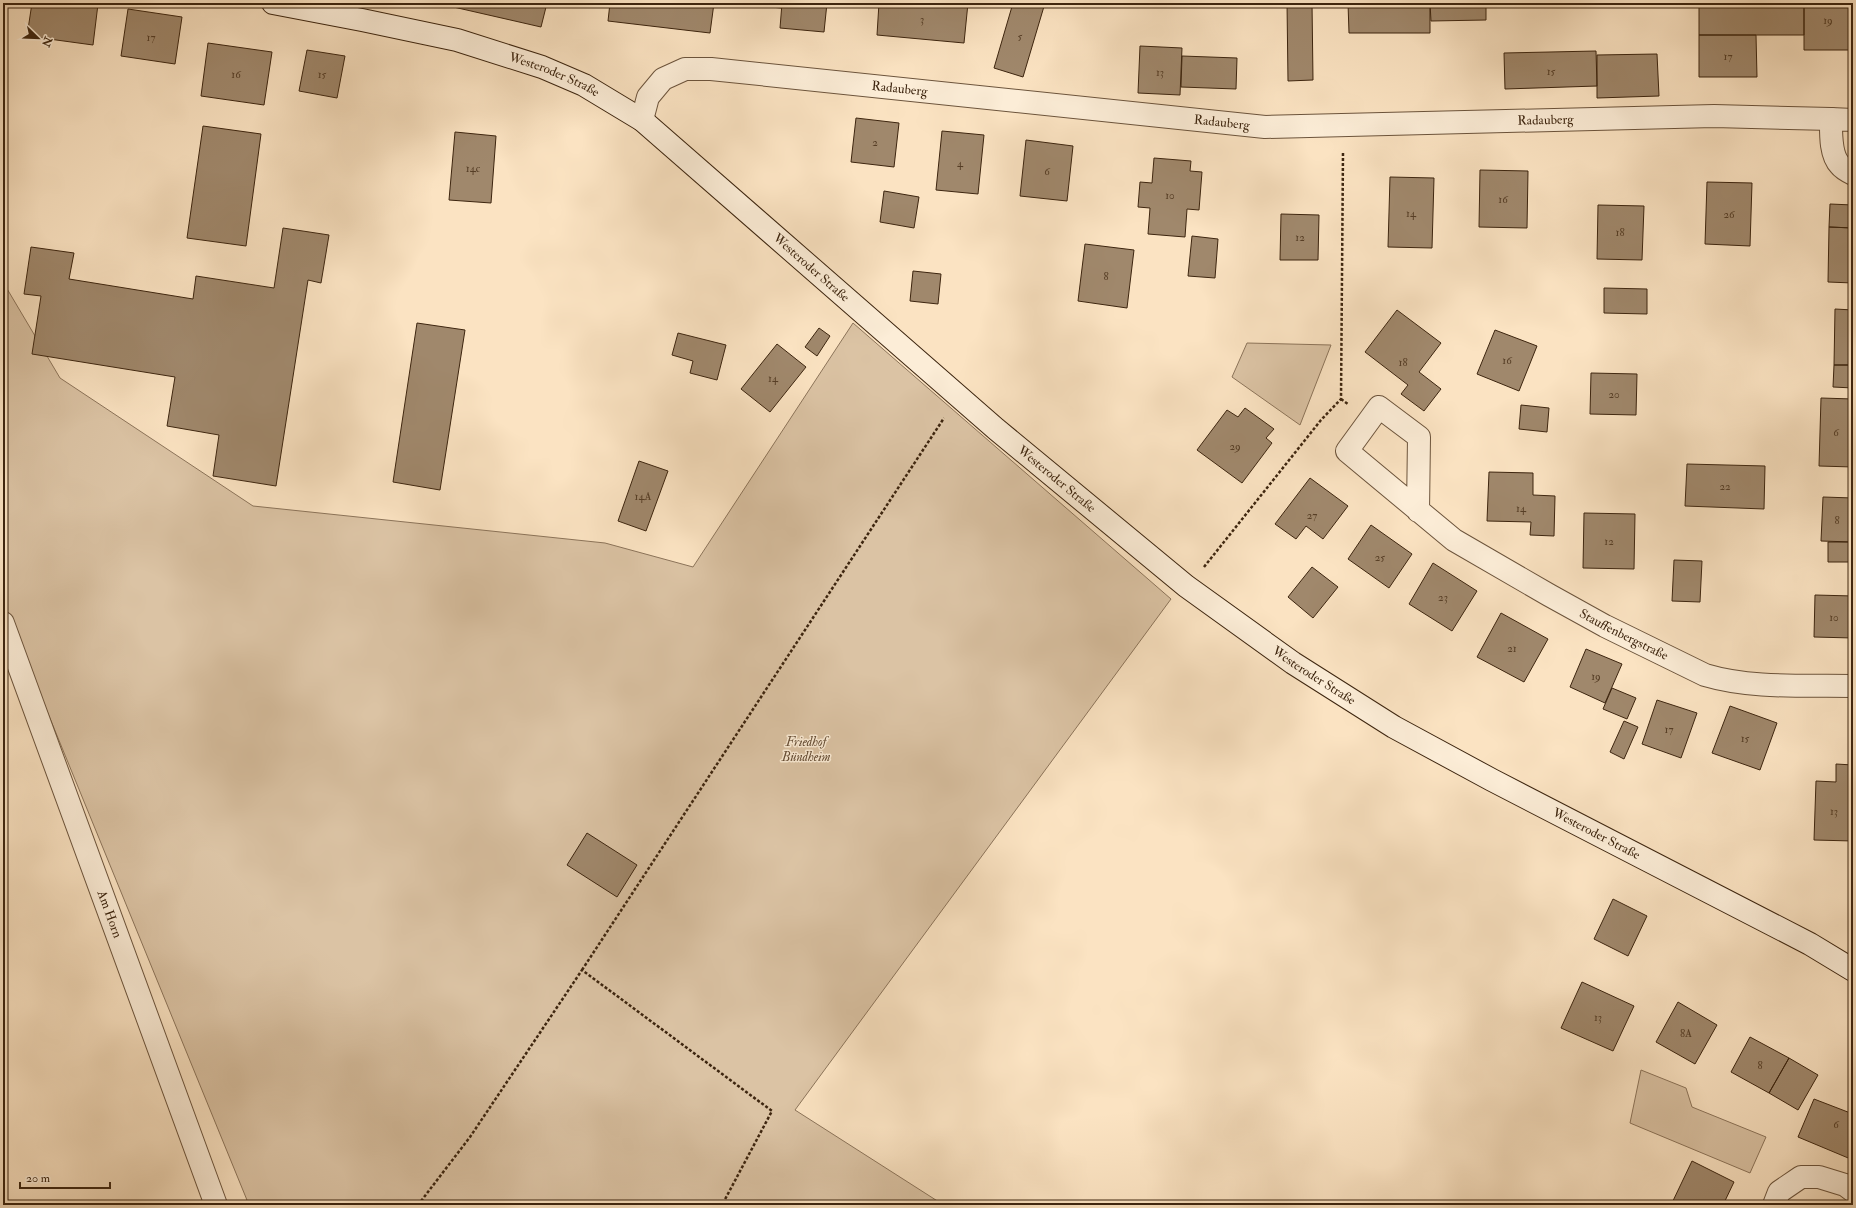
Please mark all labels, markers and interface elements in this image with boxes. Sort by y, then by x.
house number: 3 [920,13,924,26]
house number: 19 [1823,14,1833,27]
north arrow [18,18,58,58]
house number: 5 [1018,30,1023,43]
house number: 17 [147,31,155,44]
text: N [38,34,55,50]
street label: Westeroder Straße [506,49,603,101]
house number: 17 [1724,50,1732,63]
house number: 15 [1547,65,1556,78]
house number: 13 [1156,66,1164,79]
house number: 16 [231,68,242,81]
house number: 15 [318,68,327,81]
street label: Radauberg [871,78,929,100]
street label: Radauberg [1517,111,1574,129]
street label: Radauberg [1193,112,1251,133]
house number: 2 [872,136,878,149]
house number: 4 [957,157,964,170]
house number: 14c [466,162,481,175]
house number: 6 [1044,165,1051,178]
house number: 10 [1165,189,1175,202]
house number: 16 [1498,193,1509,206]
house number: 14 [1406,207,1417,220]
house number: 26 [1723,208,1736,221]
house number: 18 [1615,226,1625,239]
street label: Westeroder Straße [769,229,853,306]
house number: 12 [1295,231,1305,244]
house number: 8 [1103,270,1109,283]
house number: 16 [1502,354,1513,367]
house number: 18 [1398,356,1408,369]
house number: 14 [768,372,779,385]
house number: 20 [1608,388,1620,401]
house number: 6 [1833,426,1840,439]
house number: 29 [1229,440,1241,453]
street label: Westeroder Straße [1014,442,1099,516]
house number: 22 [1719,480,1731,493]
house number: 14A [635,490,651,503]
house number: 14 [1516,502,1527,515]
house number: 27 [1307,509,1317,522]
house number: 8 [1834,514,1840,527]
house number: 12 [1604,535,1614,548]
house number: 25 [1375,551,1385,564]
house number: 23 [1438,591,1448,604]
street label: Stauffenbergstraße [1577,605,1671,664]
house number: 10 [1829,611,1839,624]
street label: Westeroder Straße [1268,642,1359,709]
house number: 21 [1507,642,1517,655]
house number: 19 [1591,670,1601,683]
house number: 17 [1665,723,1673,736]
house number: 15 [1741,732,1750,745]
park label: Friedhof Bündheim [781,734,831,765]
street label: Westeroder Straße [1549,804,1643,863]
house number: 13 [1830,805,1838,818]
street label: Am Horn [93,887,126,940]
house number: 13 [1594,1011,1602,1024]
house number: 8A [1680,1027,1692,1040]
house number: 8 [1757,1059,1763,1072]
house number: 6 [1833,1118,1840,1131]
scale bar [20,1164,110,1190]
text: 20 m [26,1171,51,1186]

